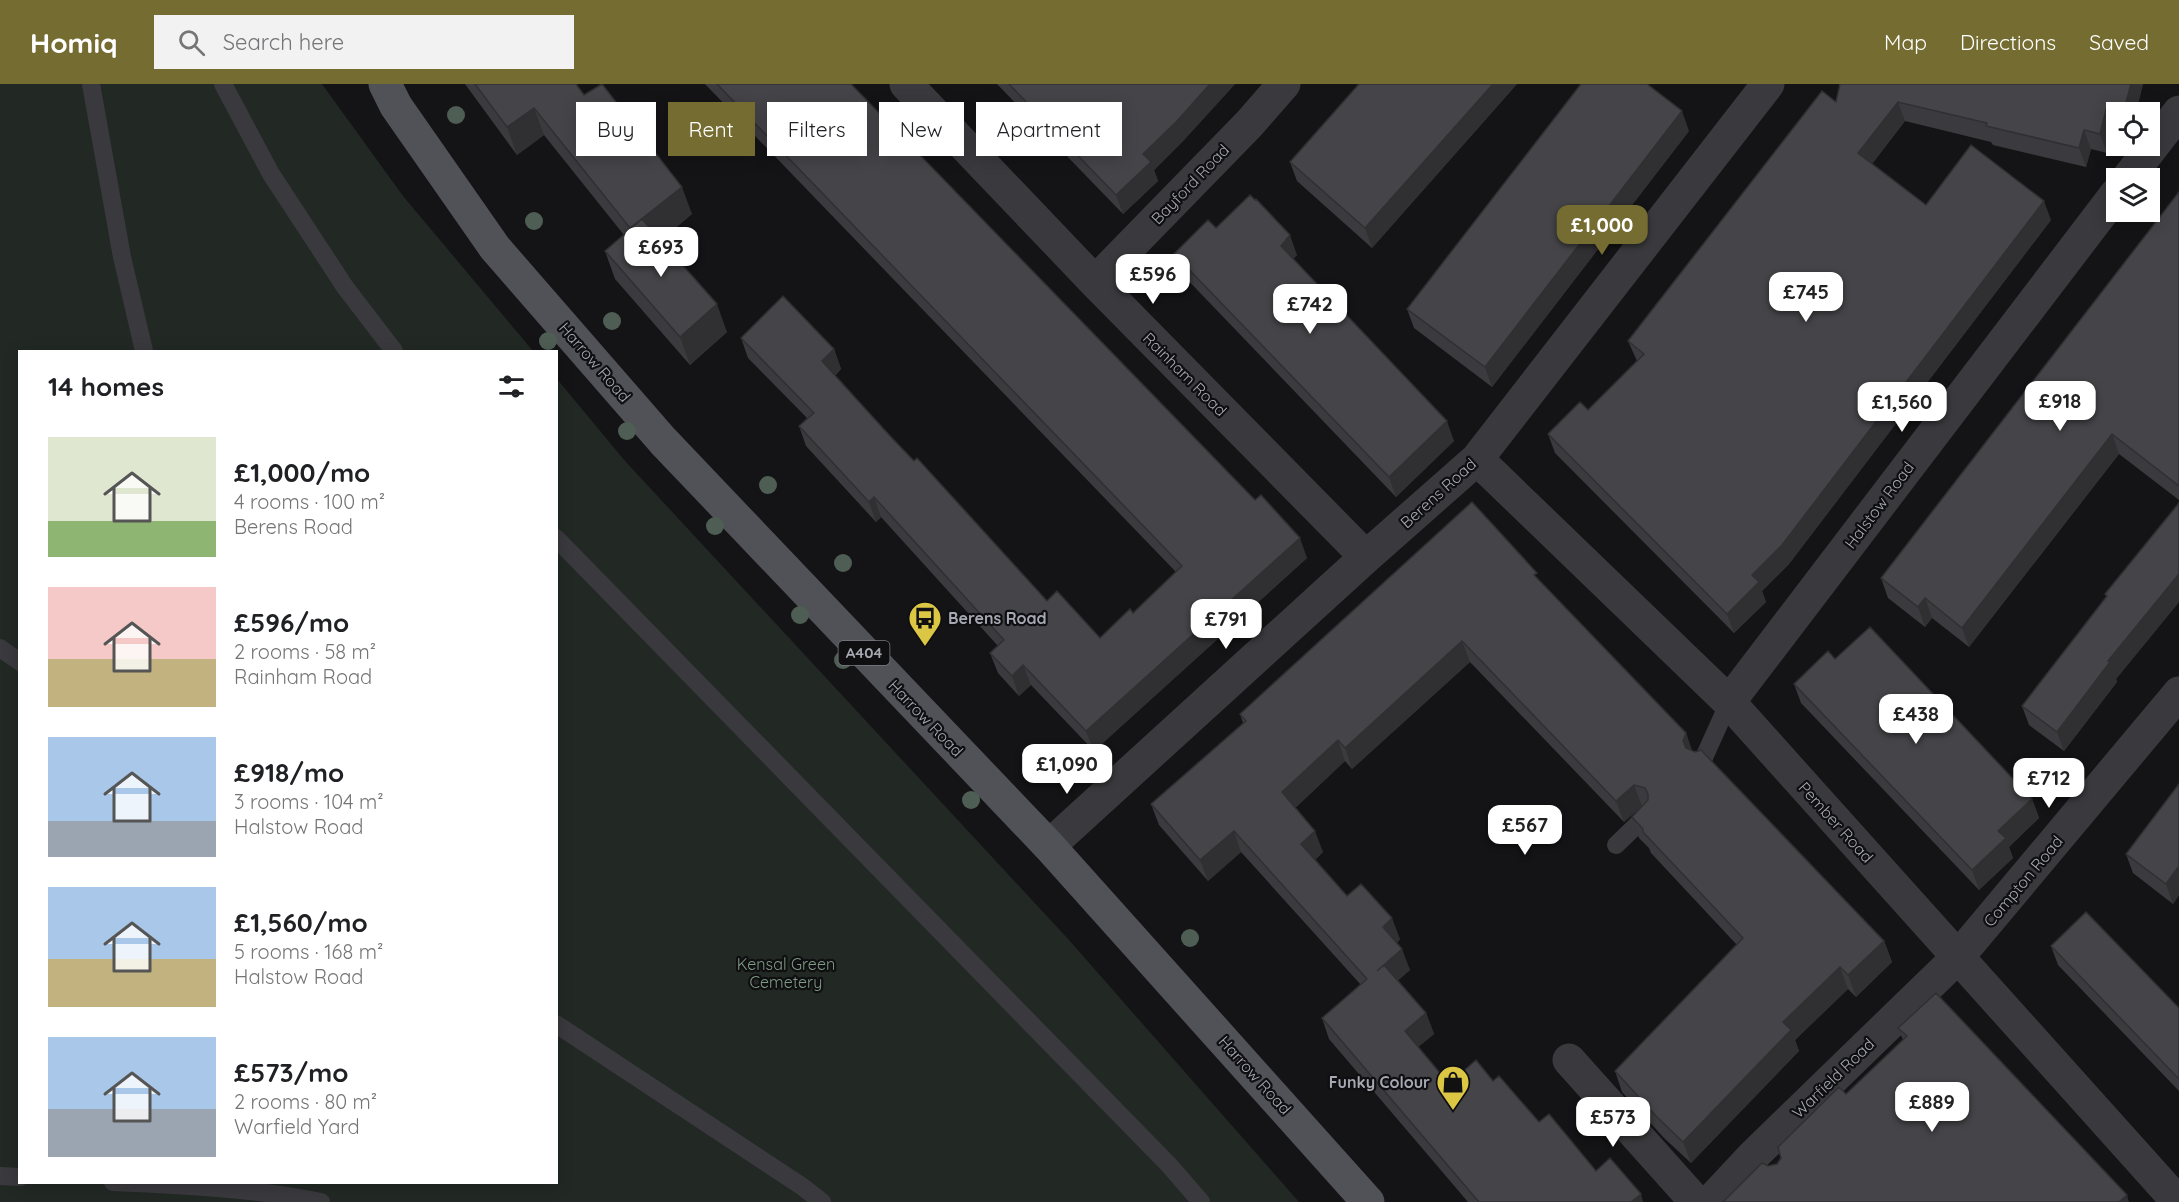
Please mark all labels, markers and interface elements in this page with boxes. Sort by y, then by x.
search box [154,15,574,69]
text: Homiq [30,25,118,60]
icon: search [175,26,208,59]
text: Search here [223,28,344,56]
text: Map [1884,29,1927,55]
text: Directions [1960,29,2056,55]
text: Saved [2089,29,2149,55]
chip: Buy [576,102,656,156]
chip: Rent [668,102,755,156]
chip: Filters [767,102,867,156]
chip: New [879,102,964,156]
chip: Apartment [976,102,1122,156]
map controls [2106,102,2160,222]
button: locate [2106,102,2160,156]
street label: Bayford Road [1147,140,1233,228]
button: layers [2106,168,2160,222]
pin: £1,000 [1553,205,1651,256]
text: £1,000 [1571,212,1633,237]
pin: £693 [625,227,697,278]
text: £693 [638,234,684,259]
pin: £596 [1117,254,1189,305]
text: £596 [1130,261,1176,286]
pin: £745 [1770,272,1842,323]
text: £745 [1783,279,1829,304]
pin: £742 [1274,284,1346,335]
text: £742 [1287,291,1333,316]
street label: Harrow Road [555,318,635,406]
street label: Rainham Road [1139,328,1231,420]
text: 14 homes [48,370,164,403]
icon: filters [495,370,528,403]
pin: £918 [2024,381,2096,432]
pin: £1,560 [1853,382,1951,433]
text: £918 [2039,388,2081,413]
text: £1,560 [1872,389,1932,414]
street label: Berens Road [1396,454,1480,532]
text: £1,000/mo [234,456,370,489]
street label: Halstow Road [1840,458,1918,552]
icon: home [96,461,168,533]
text: 4 rooms · 100 m² [234,489,385,514]
text: Berens Road [234,514,353,539]
pin: £791 [1190,599,1262,650]
bus stop icon: Berens Road [907,600,943,647]
text: £596/mo [234,606,349,639]
text: £791 [1205,606,1247,631]
place label: Berens Road [948,608,1047,628]
icon: home [96,611,168,683]
text: 2 rooms · 58 m² [234,639,376,664]
road number: A404 [838,641,890,665]
text: Rainham Road [234,664,372,689]
street label: Harrow Road [884,675,968,761]
pin: £438 [1880,694,1952,745]
text: £438 [1893,701,1939,726]
pin: £1,090 [1018,744,1116,795]
text: £1,090 [1036,751,1098,776]
text: £918/mo [234,756,344,789]
pin: £712 [2013,758,2085,809]
icon: home [96,761,168,833]
text: £712 [2027,765,2071,790]
street label: Pember Road [1794,777,1878,867]
text: 3 rooms · 104 m² [234,789,384,814]
pin: £567 [1489,805,1561,856]
text: £567 [1502,812,1548,837]
text: Halstow Road [234,814,363,839]
street label: Compton Road [1979,831,2067,931]
text: £1,560/mo [234,906,368,939]
icon: home [96,911,168,983]
text: 5 rooms · 168 m² [234,939,383,964]
park label: Kensal Green Cemetery [737,954,835,992]
text: Halstow Road [234,964,363,989]
street label: Harrow Road [1214,1032,1296,1118]
street label: Warfield Road [1788,1034,1878,1122]
text: £573/mo [234,1056,348,1089]
icon: home [96,1061,168,1133]
shop icon: Funky Colour [1435,1064,1471,1111]
place label: Funky Colour [1329,1072,1430,1092]
pin: £889 [1896,1082,1968,1133]
text: 2 rooms · 80 m² [234,1089,377,1114]
text: £889 [1909,1089,1955,1114]
pin: £573 [1577,1097,1649,1148]
text: £573 [1590,1104,1636,1129]
text: Warfield Yard [234,1114,360,1139]

